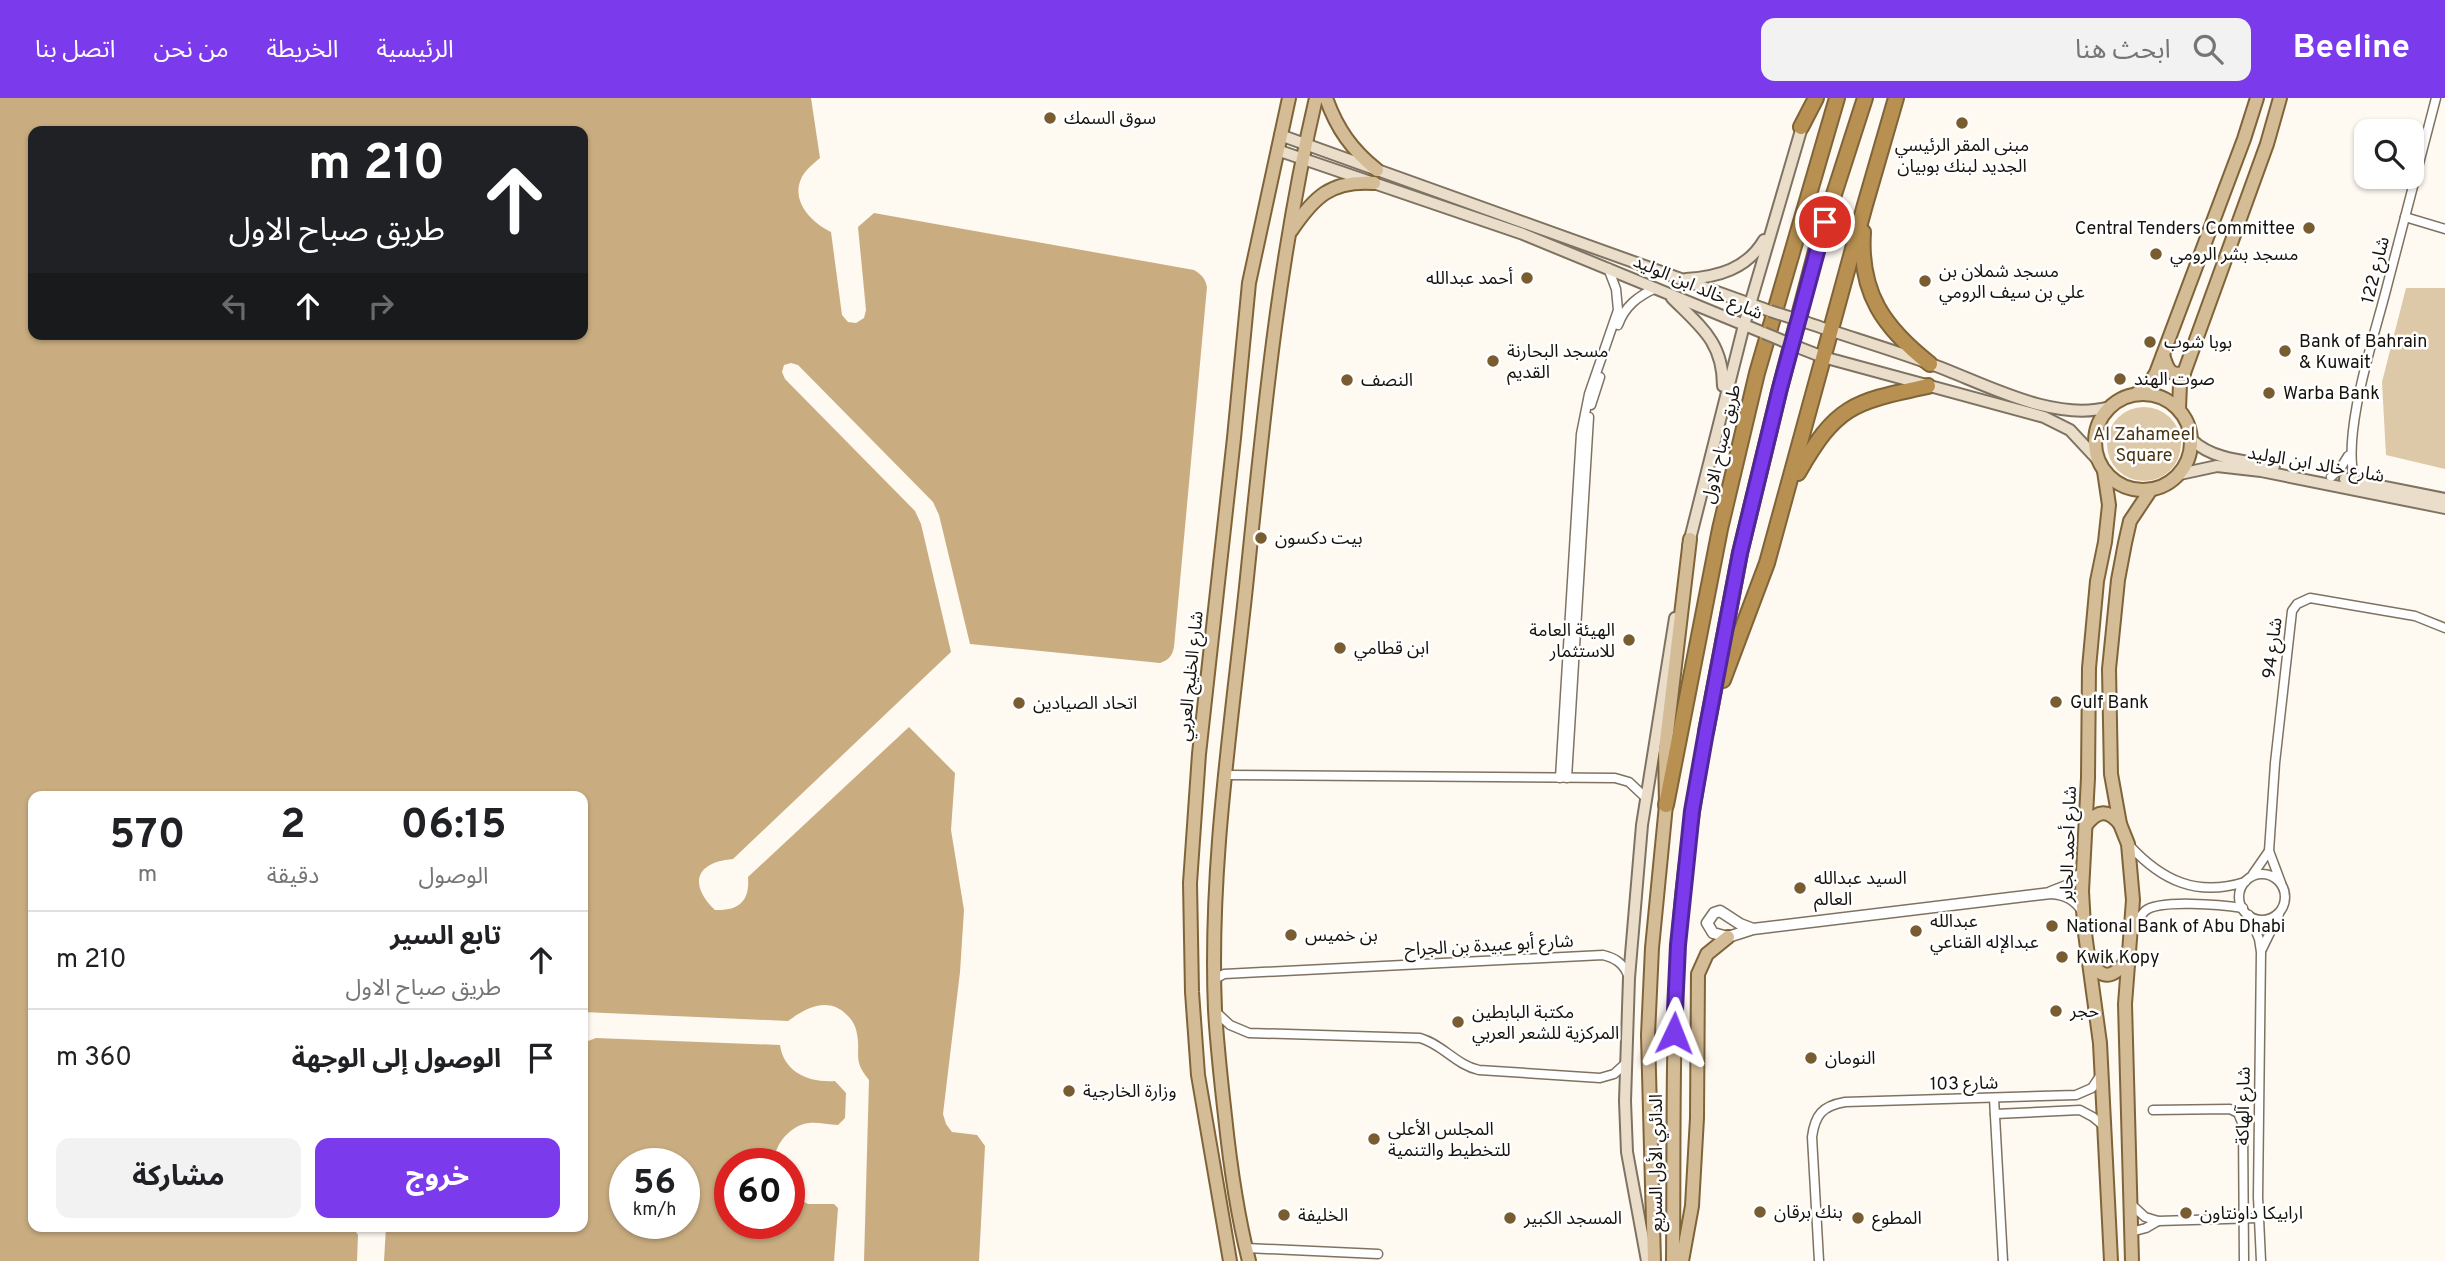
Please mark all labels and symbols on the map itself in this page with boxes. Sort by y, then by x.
place label: سوق السمك [1064,108,1156,131]
marker: سوق السمك [1042,110,1058,126]
marker: مبنى المقر الرئيسي الجديد لبنك بوبيان [1954,115,1970,131]
place label: مبنى المقر الرئيسي الجديد لبنك بوبيان [1895,135,2029,179]
pin [1795,192,1855,252]
place label: Central Tenders Committee [2075,218,2295,241]
marker: Central Tenders Committee [2301,220,2317,236]
street label: شارع 122 [2357,235,2397,306]
place label: مسجد بشر الرومي [2170,244,2298,267]
marker: مسجد بشر الرومي [2148,246,2164,262]
street label: شارع خالد ابن الوليد [1629,251,1766,327]
place label: مسجد شملان بن علي بن سيف الرومي [1939,261,2085,305]
place label: أحمد عبدالله [1426,267,1513,291]
marker: أحمد عبدالله [1519,270,1535,286]
marker: مسجد شملان بن علي بن سيف الرومي [1917,273,1933,289]
place label: Bank of Bahrain & Kuwait [2299,331,2427,375]
place label: بوبا شوب [2164,332,2232,355]
marker: بوبا شوب [2142,334,2158,350]
place label: مسجد البحارنة القديم [1507,341,1609,385]
marker: Bank of Bahrain & Kuwait [2277,343,2293,359]
marker: مسجد البحارنة القديم [1485,353,1501,369]
place label: صوت الهند [2134,369,2215,392]
place label: النصف [1361,370,1413,393]
marker: صوت الهند [2112,371,2128,387]
marker: النصف [1339,372,1355,388]
street label: طريق صباح الاول [1698,382,1747,506]
place label: Warba Bank [2283,383,2380,406]
marker: Warba Bank [2261,385,2277,401]
park label: Al Zahameel Square [2093,424,2195,468]
street label: شارع خالد ابن الوليد [2245,442,2386,490]
place label: بيت دكسون [1275,528,1363,551]
marker: بيت دكسون [1253,530,1269,546]
street label: شارع الخليج العربي [1173,610,1211,743]
street label: شارع 94 [2258,616,2290,680]
place label: الهيئة العامة للاستثمار [1529,620,1615,664]
marker: الهيئة العامة للاستثمار [1621,632,1637,648]
place label: ابن قطامي [1354,638,1429,661]
marker: ابن قطامي [1332,640,1348,656]
place label: Gulf Bank [2070,692,2149,715]
place label: اتحاد الصيادين [1033,693,1137,716]
marker: Gulf Bank [2048,694,2064,710]
marker: اتحاد الصيادين [1011,695,1027,711]
street label: شارع أحمد الجابر [2055,786,2084,903]
place label: السيد عبدالله العالم [1814,868,1907,912]
marker: السيد عبدالله العالم [1792,880,1808,896]
place label: عبدالله عبدالإله القناعي [1930,911,2039,955]
place label: National Bank of Abu Dhabi [2066,916,2285,939]
marker: National Bank of Abu Dhabi [2044,918,2060,934]
marker: عبدالله عبدالإله القناعي [1908,923,1924,939]
place label: بن خميس [1305,925,1378,948]
marker: بن خميس [1283,927,1299,943]
street label: شارع أبو عبيدة بن الجراح [1404,929,1574,963]
place label: Kwik Kopy [2076,947,2159,970]
marker: Kwik Kopy [2054,949,2070,965]
position arrow [1637,996,1711,1070]
place label: حجر [2069,1001,2099,1024]
place label: مكتبة البابطين المركزية للشعر العربي [1472,1002,1619,1046]
marker: حجر [2048,1003,2064,1019]
marker: مكتبة البابطين المركزية للشعر العربي [1450,1014,1466,1030]
place label: النومان [1825,1048,1876,1071]
marker: النومان [1803,1050,1819,1066]
street label: شارع آلهاكة [2232,1066,2258,1146]
street label: شارع 103 [1930,1072,1998,1098]
place label: وزارة الخارجية [1083,1081,1177,1104]
marker: وزارة الخارجية [1061,1083,1077,1099]
street label: الدائري الأول السريع [1646,1094,1670,1232]
place label: المجلس الأعلى للتخطيط والتنمية [1388,1119,1511,1163]
marker: المجلس الأعلى للتخطيط والتنمية [1366,1131,1382,1147]
speed limit sign: 60 [714,1148,805,1239]
place label: بنك برقان [1774,1202,1843,1225]
place label: ارابيكا داونتاون [2200,1203,2303,1226]
marker: بنك برقان [1752,1204,1768,1220]
place label: الخليفة [1298,1205,1348,1228]
marker: ارابيكا داونتاون [2178,1205,2194,1221]
marker: الخليفة [1276,1207,1292,1223]
place label: المسجد الكبير [1523,1208,1622,1231]
place label: المطوع [1872,1208,1922,1232]
marker: المسجد الكبير [1502,1210,1518,1226]
marker: المطوع [1850,1210,1866,1226]

